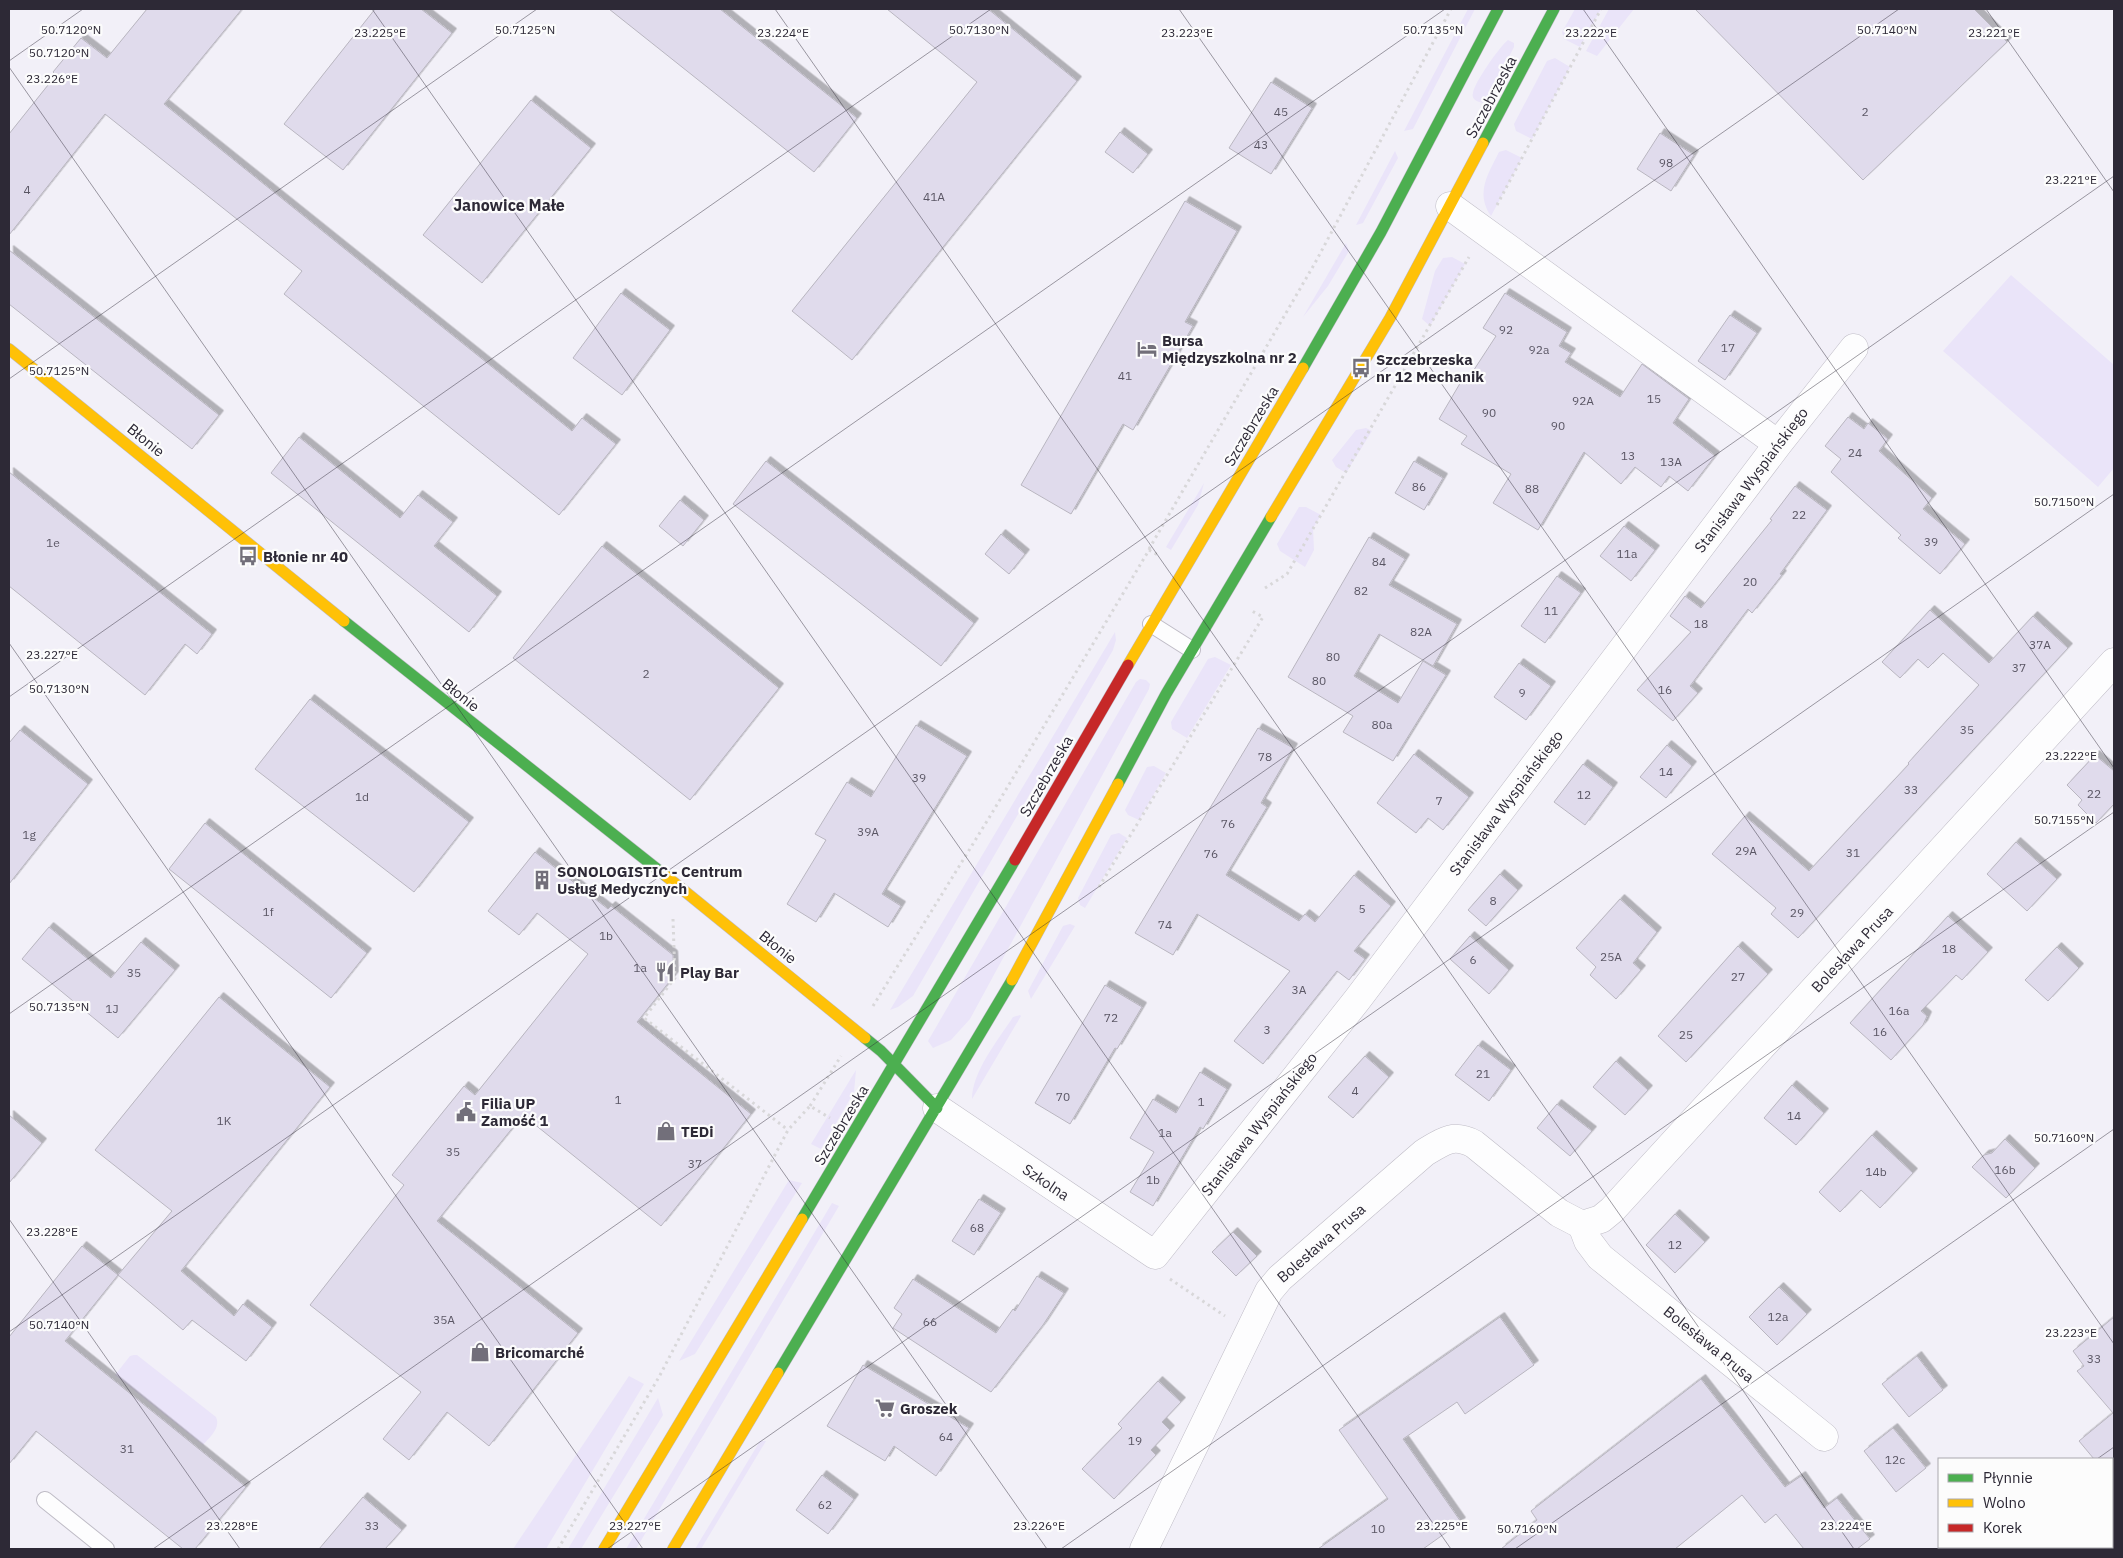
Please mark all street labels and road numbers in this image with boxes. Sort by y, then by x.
street label: Szczebrzeska [1461,53,1521,141]
street label: Szczebrzeska [1220,382,1282,470]
street label: Stanisława Wyspiańskiego [1690,404,1812,556]
street label: Błonie [123,419,169,461]
street label: Błonie [438,674,484,716]
street label: Stanisława Wyspiańskiego [1445,727,1567,879]
street label: Szczebrzeska [1015,732,1077,820]
street label: Bolesława Prusa [1807,902,1897,996]
street label: Błonie [755,926,801,968]
street label: Stanisława Wyspiańskiego [1197,1048,1321,1200]
street label: Szczebrzeska [810,1081,872,1169]
street label: Szkolna [1019,1159,1073,1205]
street label: Bolesława Prusa [1273,1199,1369,1287]
street label: Bolesława Prusa [1660,1302,1758,1386]

